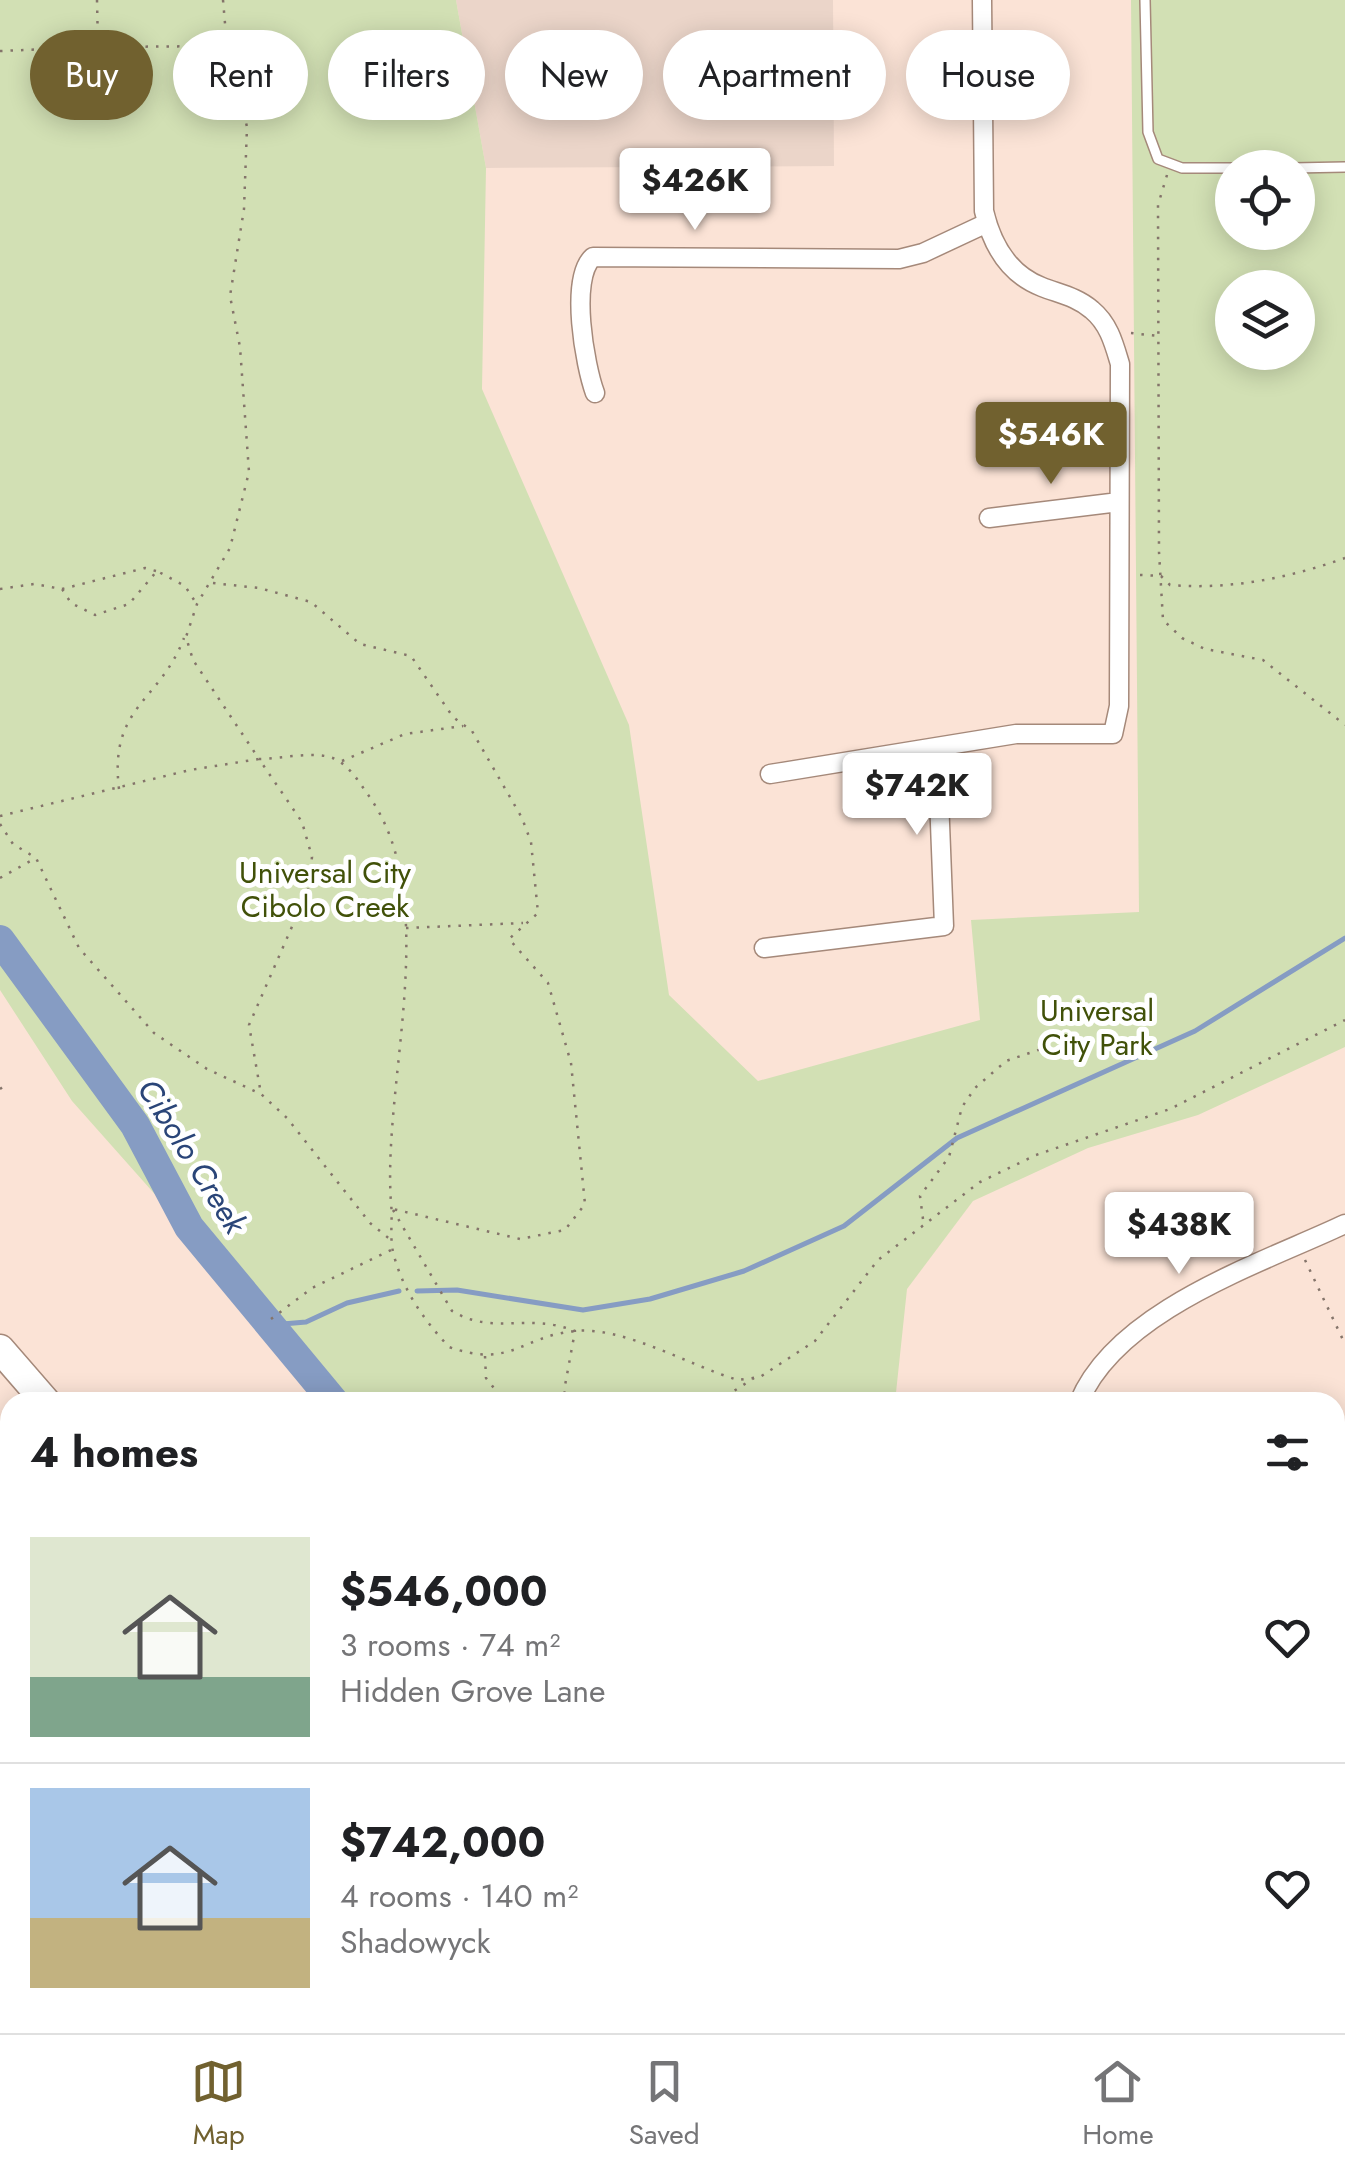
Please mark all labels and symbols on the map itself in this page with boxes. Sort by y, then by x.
pin: $426K [625,148,765,233]
pin: $546K [981,402,1121,487]
pin: $742K [847,753,987,838]
park label: Universal City Cibolo Creek [239,851,412,928]
park label: Universal City Park [1040,989,1154,1066]
water label: Cibolo Creek [126,1070,259,1243]
pin: $438K [1109,1192,1249,1277]

